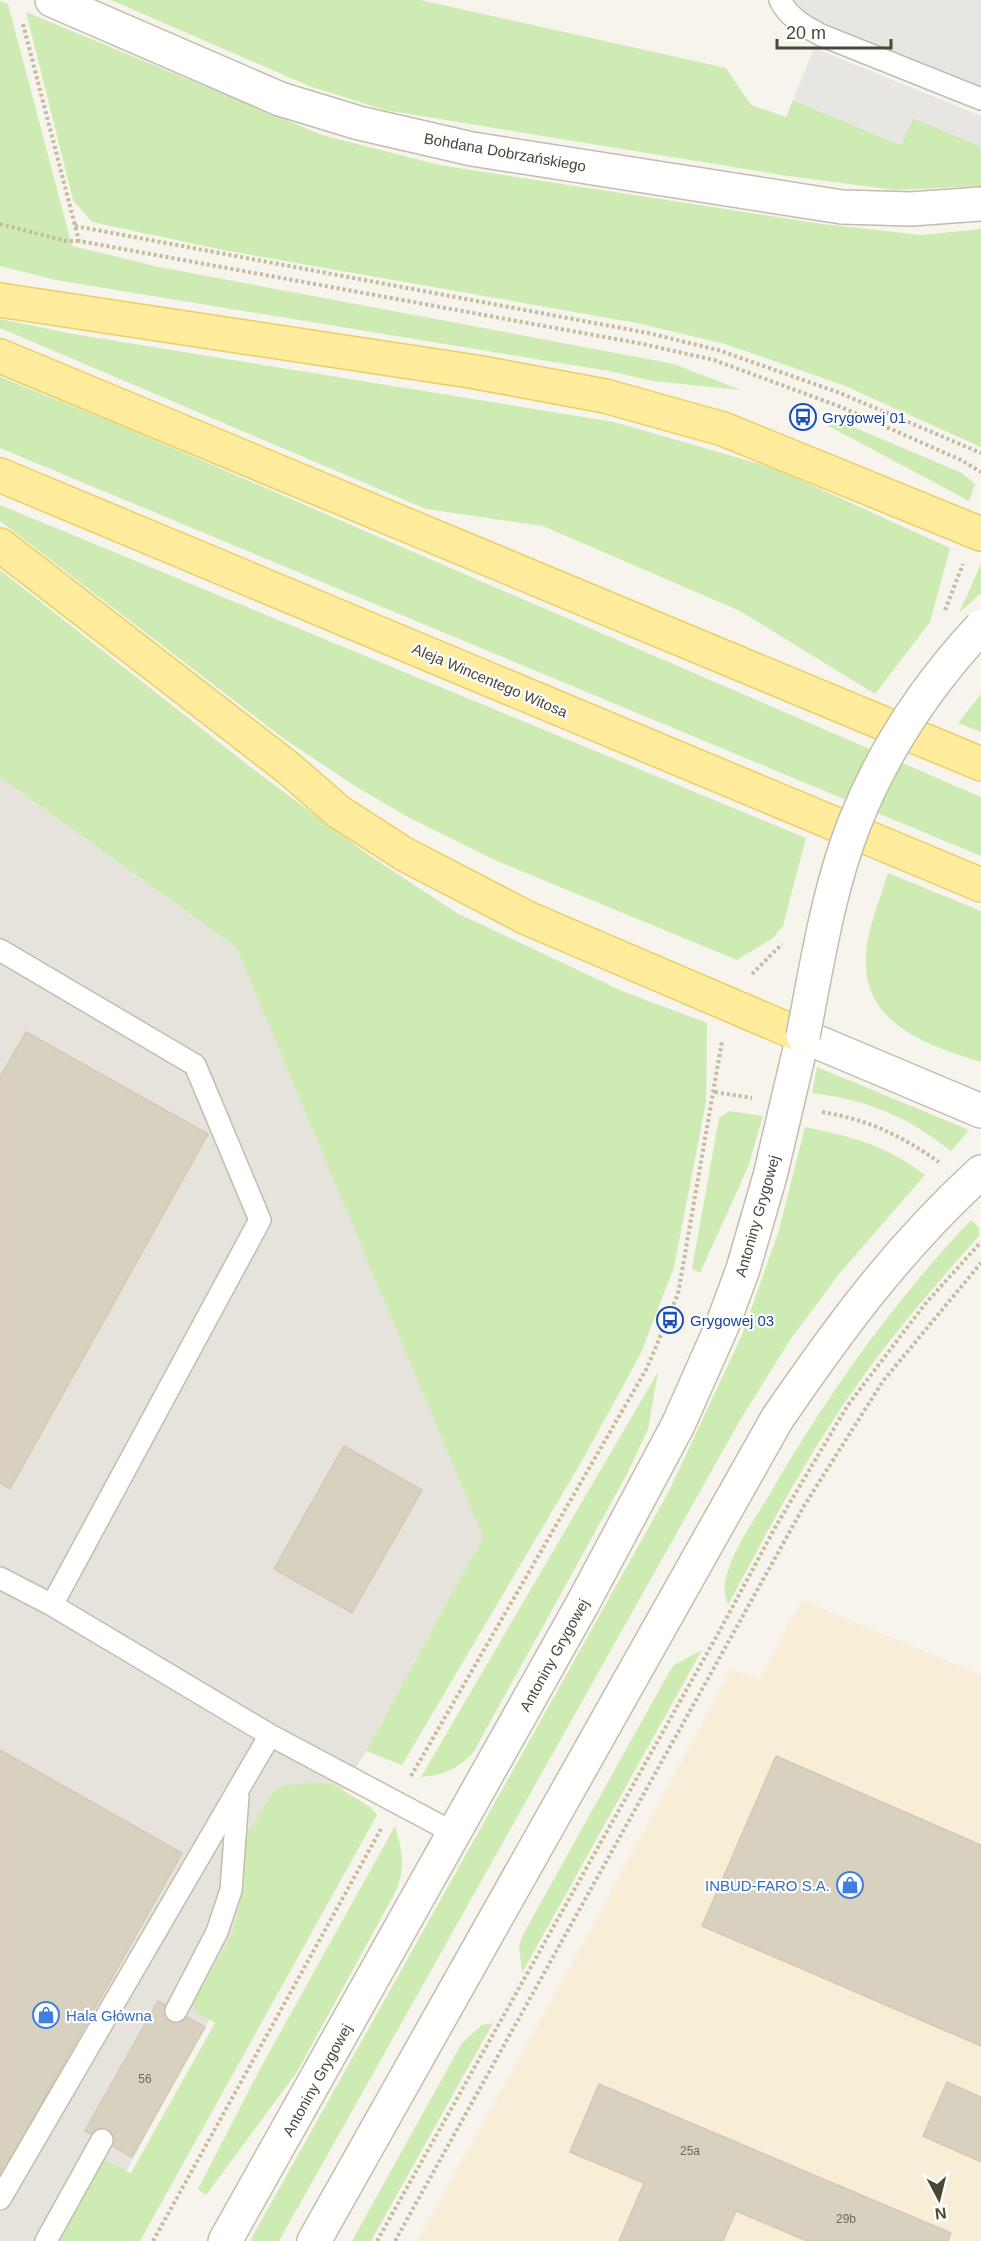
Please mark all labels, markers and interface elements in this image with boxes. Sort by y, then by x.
scale bar [777,12,891,50]
text: 20 m [786,23,826,43]
street label: Bohdana Dobrzańskiego [423,129,587,175]
bus stop icon: Grygowej 01 [788,402,818,432]
place label: Grygowej 01 [822,409,906,426]
street label: Aleja Wincentego Witosa [410,640,571,721]
street label: Antoniny Grygowej [731,1153,783,1279]
bus stop icon: Grygowej 03 [655,1305,685,1335]
place label: Grygowej 03 [690,1312,774,1329]
street label: Antoniny Grygowej [516,1596,592,1714]
shop icon: INBUD-FARO S.A. [835,1870,865,1900]
place label: INBUD-FARO S.A. [705,1877,830,1894]
shop icon: Hala Główna [31,2000,61,2030]
place label: Hala Główna [66,2007,153,2024]
street label: Antoniny Grygowej [279,2021,355,2139]
house number: 56 [138,2072,152,2086]
house number: 25a [680,2144,700,2158]
north arrow [909,2169,969,2229]
text: N [934,2204,948,2223]
house number: 29b [836,2212,856,2226]

